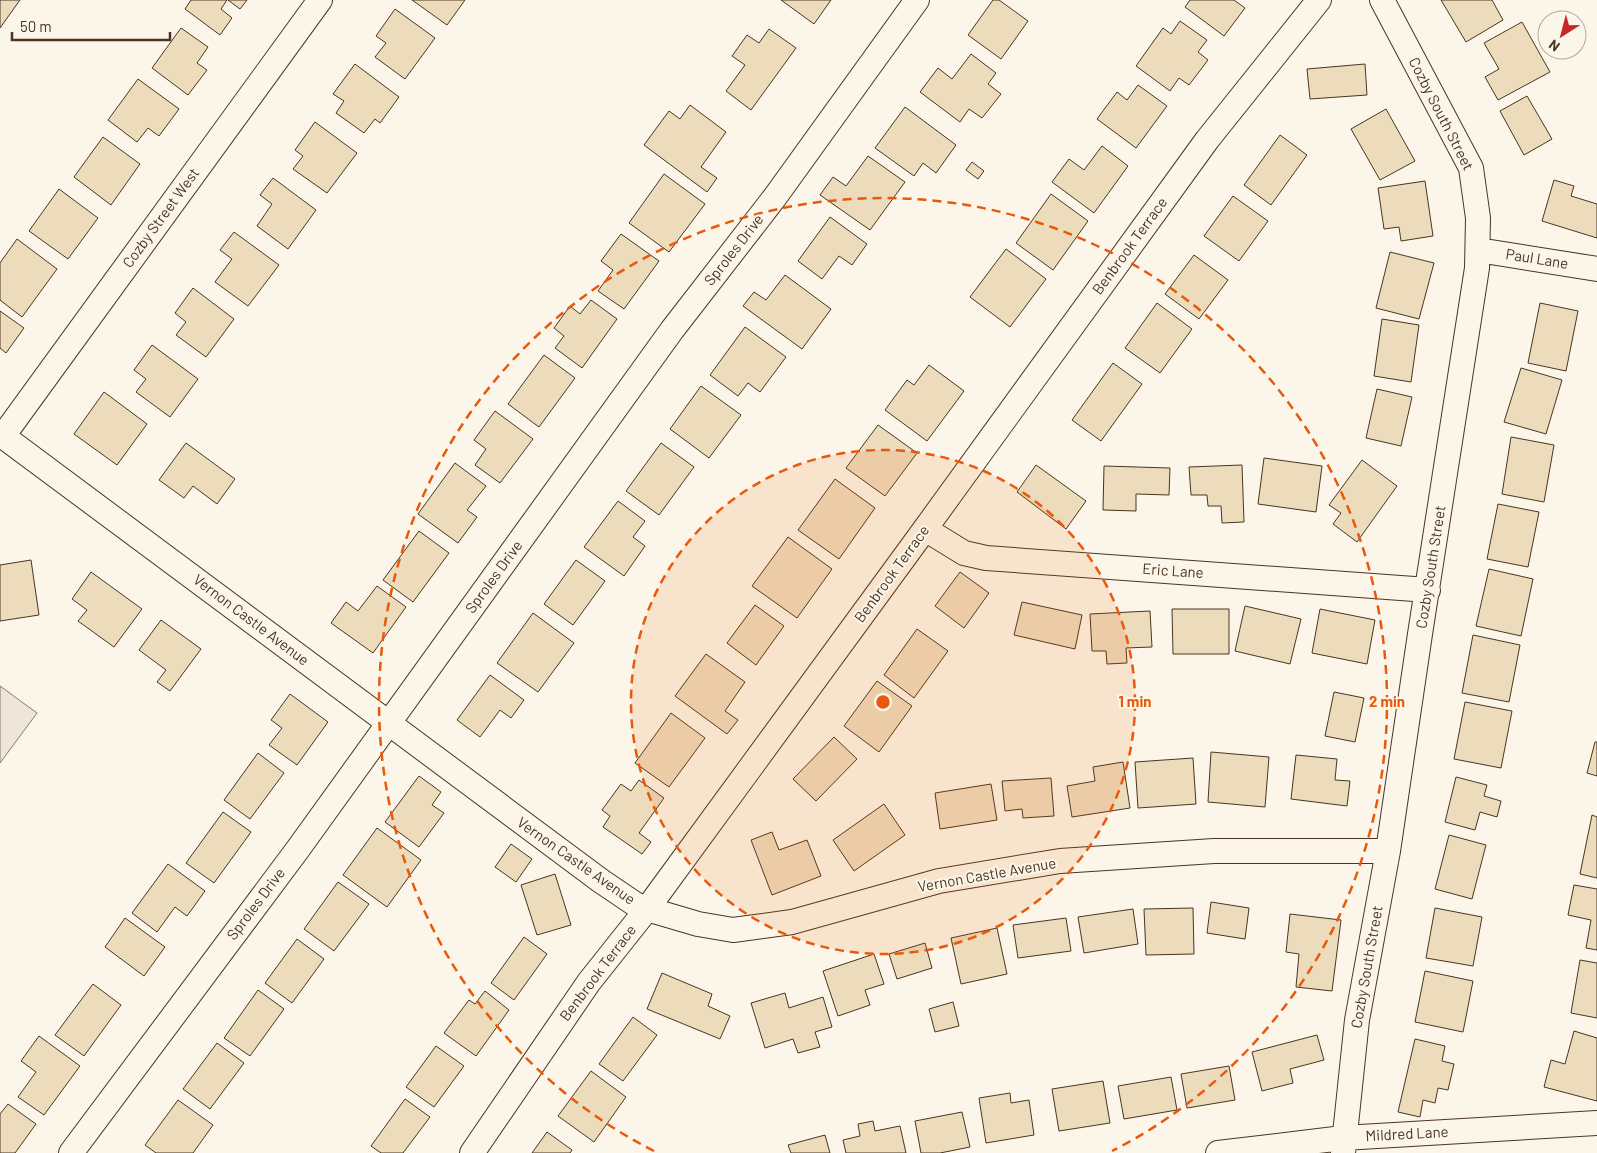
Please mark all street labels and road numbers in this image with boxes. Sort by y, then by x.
street label: Cozby South Street [1406,54,1478,173]
street label: Cozby Street West [118,164,202,271]
street label: Benbrook Terrace [1088,193,1170,298]
street label: Sproles Drive [700,210,767,289]
street label: Paul Lane [1505,244,1570,272]
street label: Cozby South Street [1411,504,1449,630]
street label: Benbrook Terrace [850,521,932,626]
street label: Sproles Drive [461,537,526,616]
street label: Eric Lane [1142,559,1204,581]
street label: Vernon Castle Avenue [190,570,313,669]
street label: Vernon Castle Avenue [514,813,639,908]
street label: Vernon Castle Avenue [916,853,1057,895]
street label: Sproles Drive [222,864,288,943]
street label: Cozby South Street [1346,904,1386,1030]
street label: Benbrook Terrace [555,921,639,1024]
street label: Mildred Lane [1365,1122,1449,1144]

